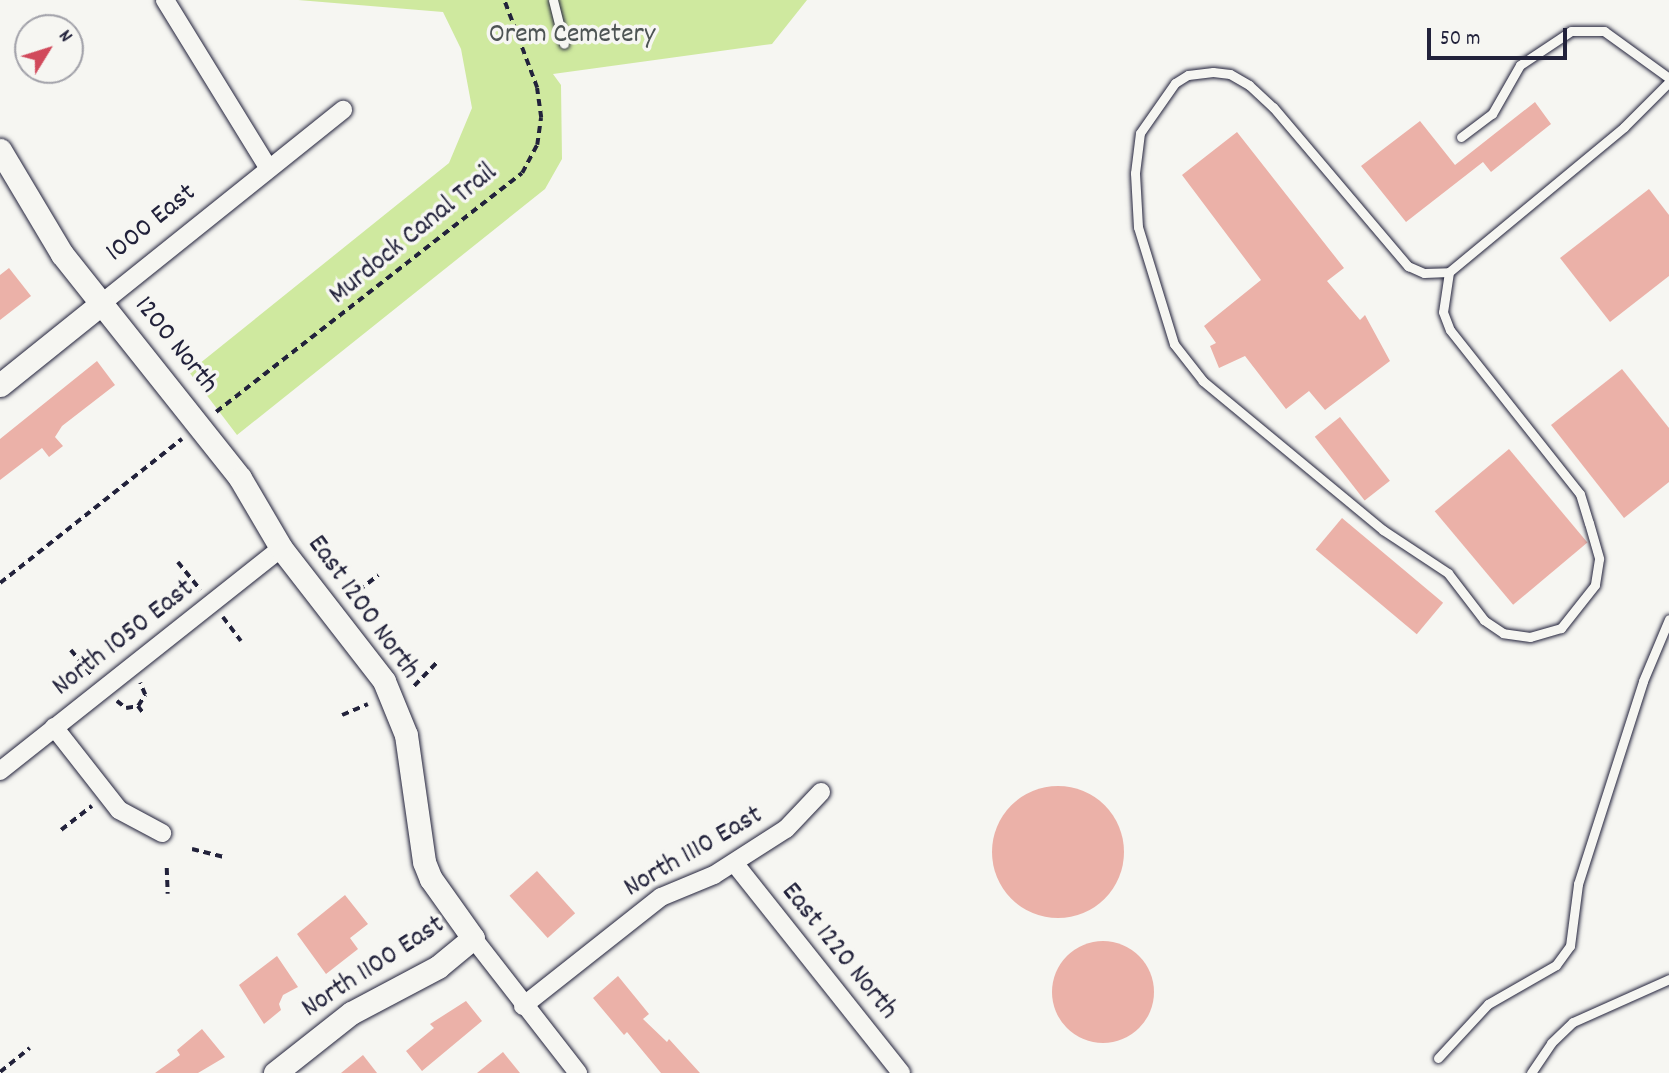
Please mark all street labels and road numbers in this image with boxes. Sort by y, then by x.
street label: Murdock Canal Trail [323,157,505,313]
street label: 1000 East [100,177,204,271]
street label: 1200 North [126,291,224,401]
street label: East 1200 North [299,530,425,686]
street label: North 1050 East [47,573,201,705]
street label: North 1110 East [619,800,769,906]
street label: East 1220 North [773,877,903,1027]
street label: North 1100 East [296,909,452,1027]

